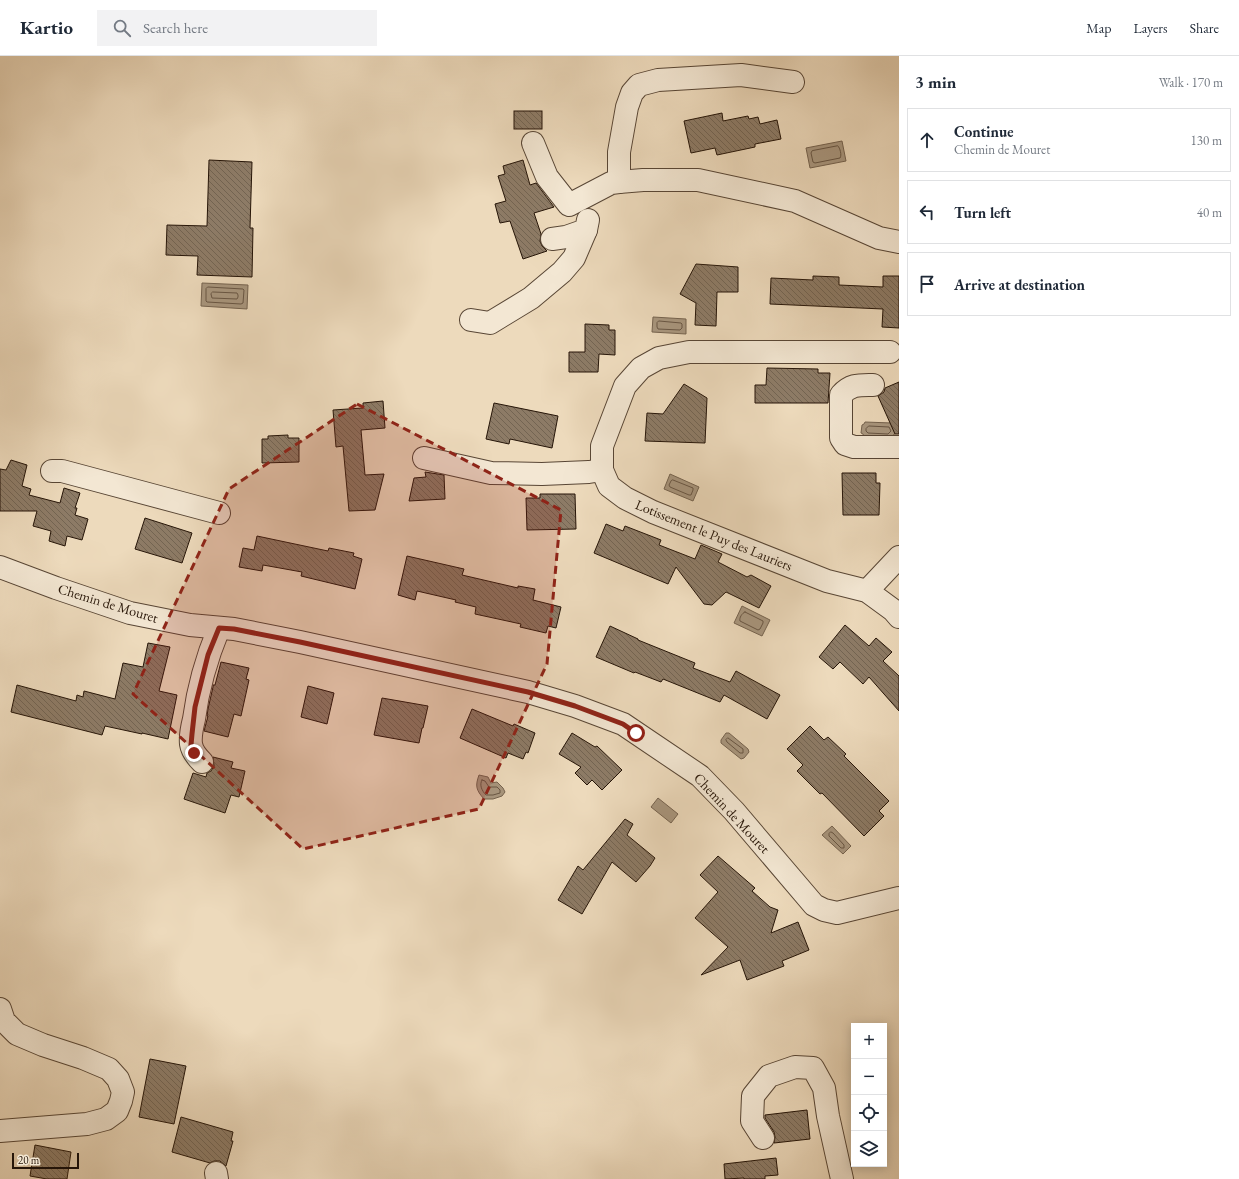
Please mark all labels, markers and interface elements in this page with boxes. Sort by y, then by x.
search box [97,10,377,46]
text: Kartio [20,15,73,40]
icon: search [111,17,133,39]
text: Search here [143,18,208,37]
text: Map [1086,19,1111,37]
text: Layers [1133,19,1168,37]
text: Share [1190,19,1219,37]
text: 3 min [915,71,956,93]
text: Walk · 170 m [1159,74,1223,91]
text: Continue [954,122,1014,141]
icon: ahead [916,129,938,151]
text: 130 m [1191,132,1222,149]
text: Chemin de Mouret [954,141,1050,158]
icon: left [916,201,938,223]
text: Turn left [954,203,1011,222]
text: 40 m [1197,204,1222,221]
icon: arrive [916,273,938,295]
text: Arrive at destination [954,275,1085,294]
street label: Lotissement le Puy des Lauriers [633,495,796,575]
street label: Chemin de Mouret [56,579,161,627]
route start [627,724,645,742]
route end [185,744,203,762]
street label: Chemin de Mouret [690,769,774,857]
map controls [851,1023,887,1167]
button: + [851,1023,887,1059]
button: − [851,1059,887,1095]
button: locate [851,1095,887,1131]
button: layers [851,1131,887,1167]
scale bar [12,1151,79,1170]
text: 20 m [18,1153,39,1167]

